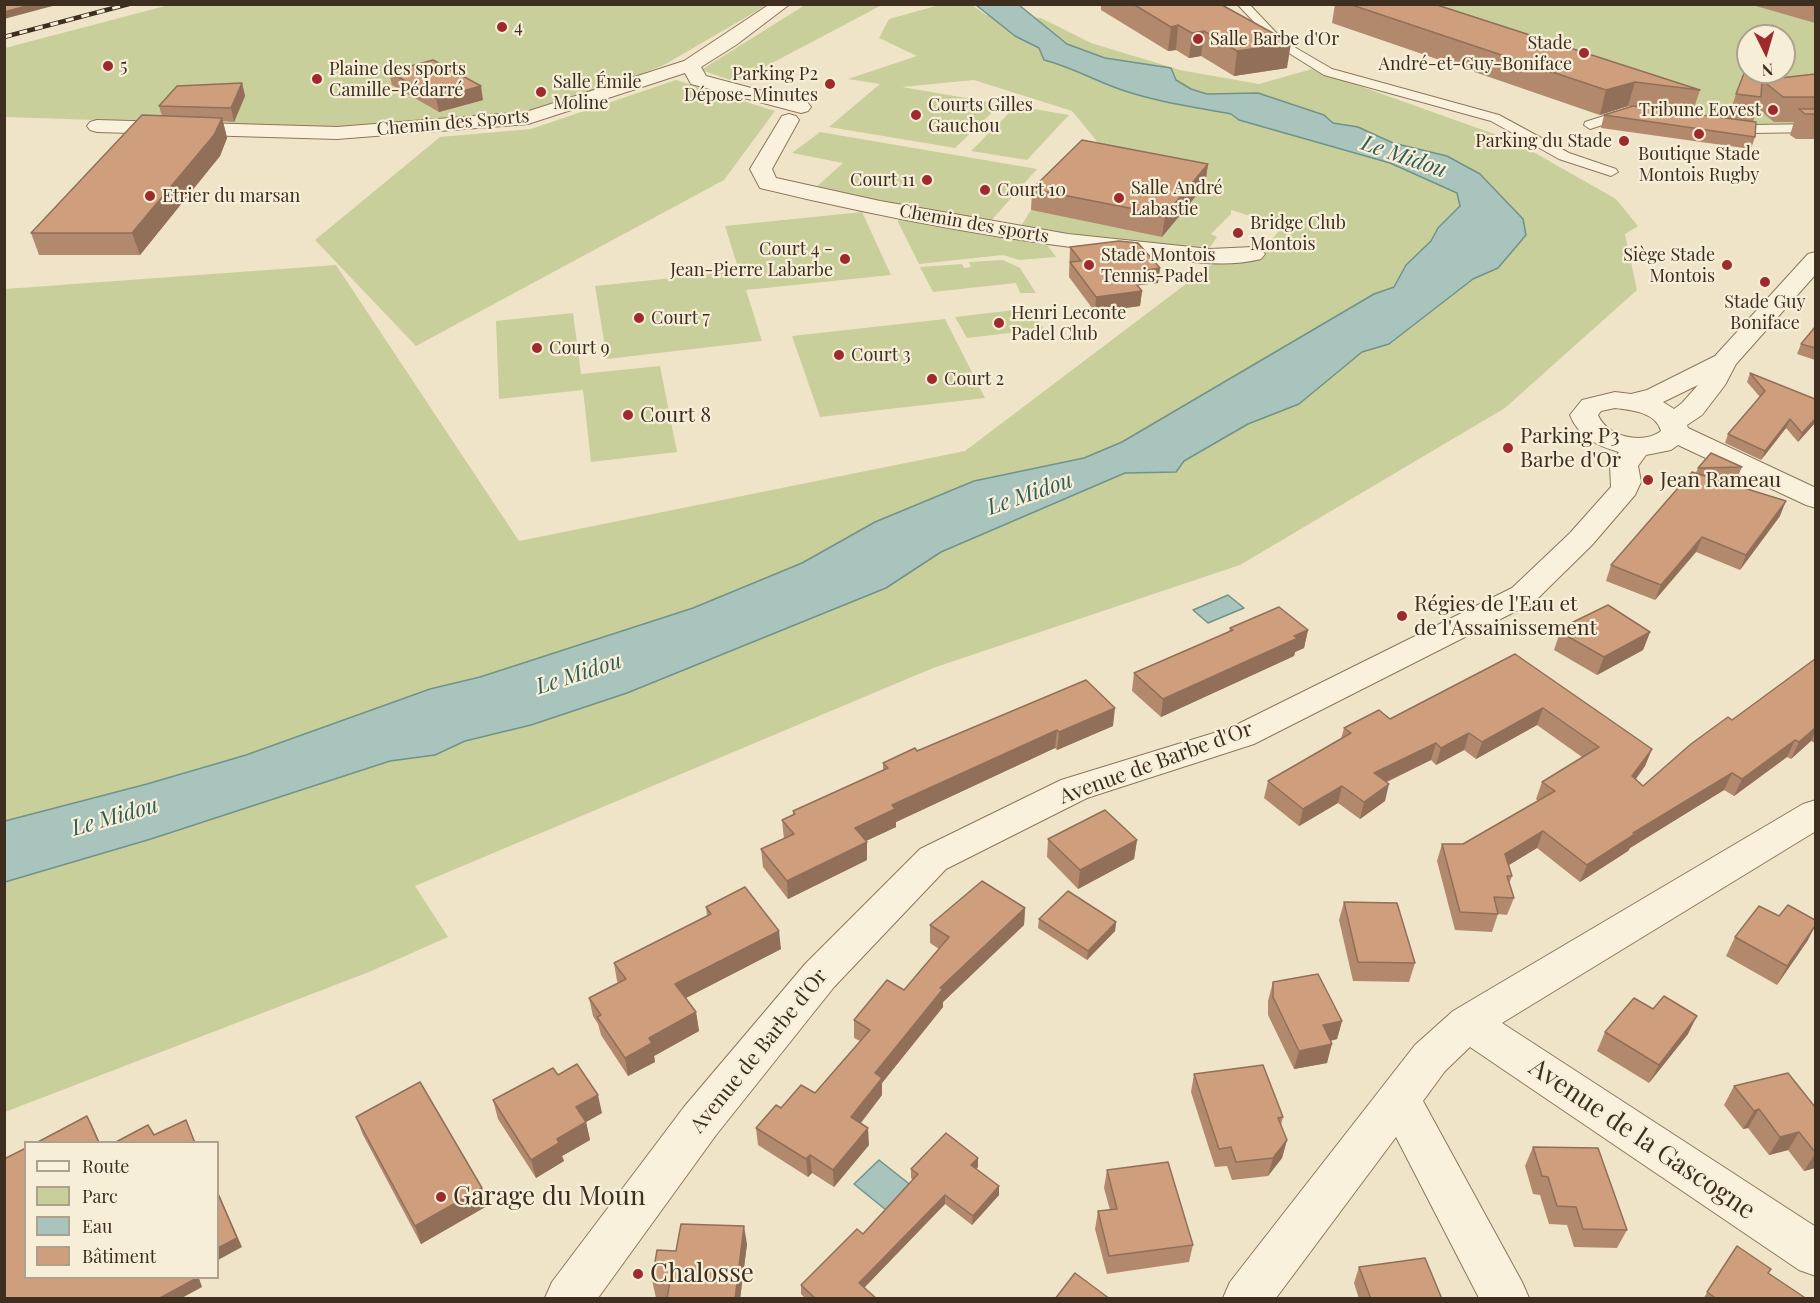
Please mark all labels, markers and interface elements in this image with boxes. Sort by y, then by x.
place label: 4 [514,16,523,38]
marker: 4 [495,20,509,34]
north arrow [1736,24,1796,84]
place label: Salle Barbe d'Or [1210,28,1339,50]
marker: Salle Barbe d'Or [1191,32,1205,46]
place label: Stade André-et-Guy-Boniface [1379,32,1572,74]
marker: Stade André-et-Guy-Boniface [1577,46,1591,60]
place label: 5 [120,55,127,77]
place label: Plaine des sports Camille-Pédarré [329,58,466,100]
marker: 5 [101,59,115,73]
text: N [1761,59,1774,81]
place label: Parking P2 Dépose-Minutes [684,63,818,106]
place label: Salle Émile Moline [553,71,642,113]
marker: Plaine des sports Camille-Pédarré [310,72,324,86]
marker: Parking P2 Dépose-Minutes [823,77,837,91]
marker: Salle Émile Moline [534,85,548,99]
place label: Courts Gilles Gauchou [928,94,1033,136]
place label: Tribune Eovest [1639,99,1761,121]
marker: Tribune Eovest [1766,103,1780,117]
street label: Chemin des Sports [376,106,530,140]
marker: Courts Gilles Gauchou [909,108,923,122]
marker: Boutique Stade Montois Rugby [1692,127,1706,141]
water label: Le Midou [1358,130,1450,184]
place label: Parking du Stade [1475,130,1612,152]
marker: Parking du Stade [1617,134,1631,148]
place label: Boutique Stade Montois Rugby [1638,143,1760,186]
place label: Court 11 [850,169,915,191]
marker: Court 11 [920,173,934,187]
place label: Salle André Labastie [1131,177,1223,219]
place label: Court 10 [997,179,1066,201]
marker: Court 10 [978,183,992,197]
place label: Etrier du marsan [162,185,300,207]
marker: Etrier du marsan [143,189,157,203]
marker: Salle André Labastie [1112,191,1126,205]
street label: Chemin des sports [898,200,1050,248]
place label: Bridge Club Montois [1250,212,1346,254]
marker: Bridge Club Montois [1231,226,1245,240]
place label: Court 4 - Jean-Pierre Labarbe [670,238,833,280]
place label: Stade Montois Tennis-Padel [1101,244,1216,286]
place label: Siège Stade Montois [1623,244,1715,286]
marker: Court 4 - Jean-Pierre Labarbe [838,252,852,266]
marker: Stade Montois Tennis-Padel [1082,258,1096,272]
marker: Siège Stade Montois [1720,258,1734,272]
marker: Stade Guy Boniface [1758,275,1772,289]
place label: Stade Guy Boniface [1724,291,1806,334]
place label: Henri Leconte Padel Club [1011,302,1126,344]
place label: Court 7 [651,307,710,329]
marker: Court 7 [632,311,646,325]
marker: Henri Leconte Padel Club [992,316,1006,330]
place label: Court 9 [549,337,610,359]
marker: Court 9 [530,341,544,355]
place label: Court 3 [851,344,911,366]
marker: Court 3 [832,348,846,362]
place label: Court 2 [944,368,1004,390]
marker: Court 2 [925,372,939,386]
place label: Court 8 [640,402,711,428]
marker: Court 8 [621,408,635,422]
place label: Parking P3 Barbe d'Or [1520,423,1621,473]
marker: Parking P3 Barbe d'Or [1501,441,1515,455]
water label: Le Midou [984,467,1076,521]
place label: Jean Rameau [1660,467,1781,493]
marker: Jean Rameau [1641,473,1655,487]
place label: Régies de l'Eau et de l'Assainissement [1414,591,1597,641]
marker: Régies de l'Eau et de l'Assainissement [1395,609,1409,623]
water label: Le Midou [533,648,625,700]
street label: Avenue de Barbe d'Or [1056,716,1256,810]
water label: Le Midou [69,792,161,842]
street label: Avenue de Barbe d'Or [685,964,833,1138]
street label: Avenue de la Gascogne [1523,1052,1761,1226]
legend [24,1141,219,1279]
text: Route [82,1154,129,1178]
place label: Garage du Moun [453,1181,645,1213]
text: Parc [82,1184,118,1208]
marker: Garage du Moun [434,1190,448,1204]
text: Eau [82,1214,112,1238]
text: Bâtiment [82,1244,156,1268]
place label: Chalosse [650,1258,754,1290]
marker: Chalosse [631,1267,645,1281]

